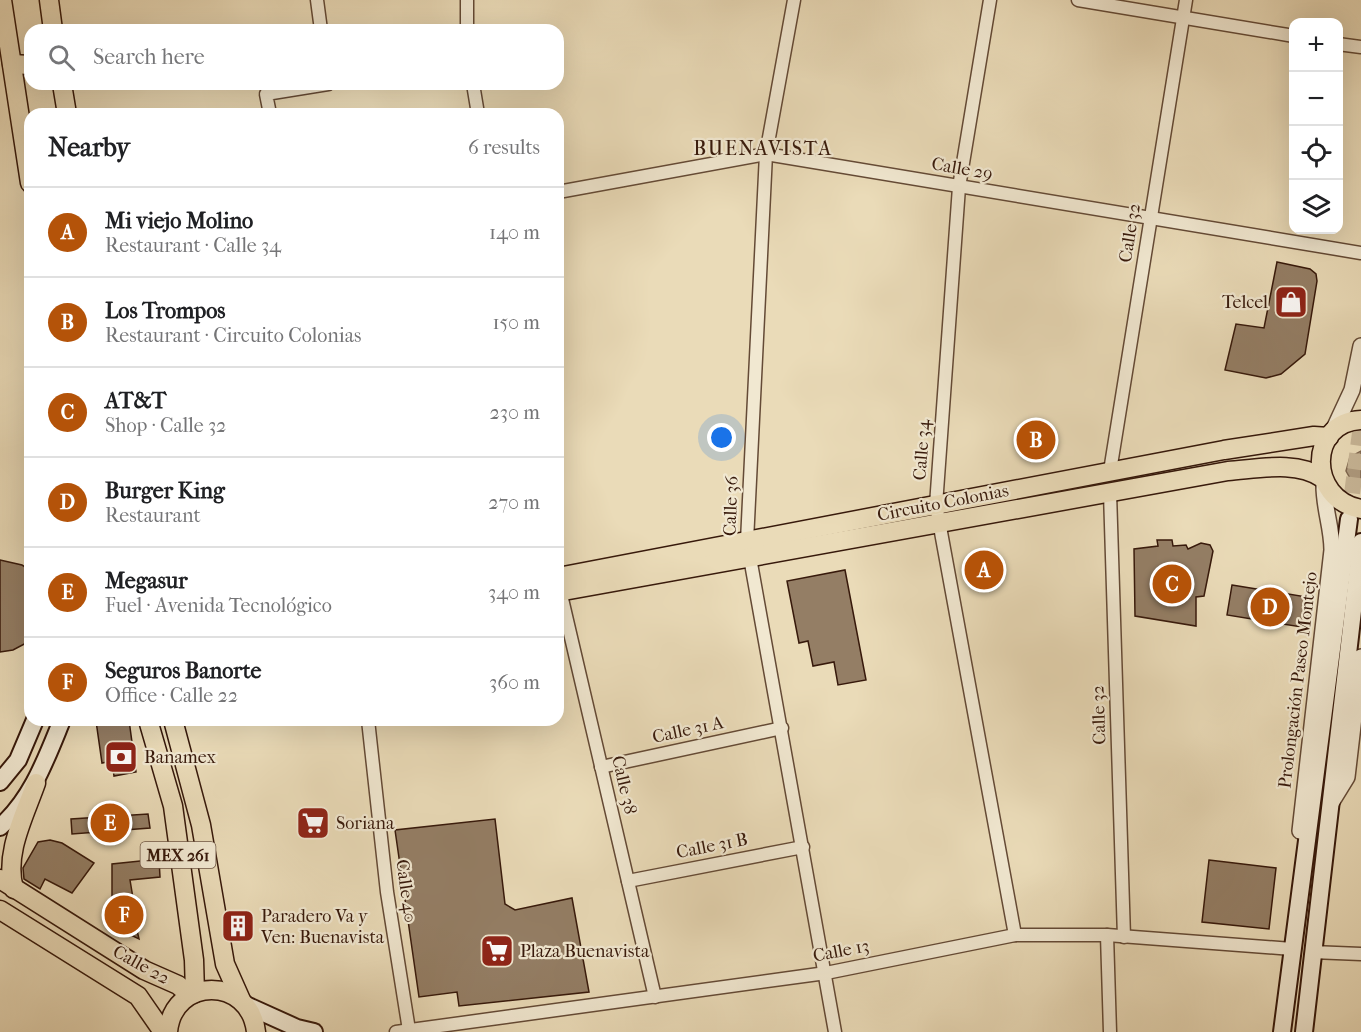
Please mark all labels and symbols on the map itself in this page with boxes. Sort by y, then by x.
district label: BUENAVISTA [693,137,833,160]
street label: Calle 29 [930,153,994,185]
street label: Calle 32 [1115,202,1145,264]
shop icon: Telcel [1273,284,1309,320]
place label: Telcel [1222,292,1268,313]
street label: Calle 34 [909,418,935,481]
pin: B [1016,418,1056,462]
your location [707,423,736,452]
street label: Calle 36 [719,475,743,536]
street label: Circuito Colonias [876,480,1011,526]
pin: A [964,548,1004,592]
pin: C [1152,562,1192,606]
street label: Prolongación Paseo Montejo [1274,570,1322,790]
pin: D [1250,584,1290,630]
street label: Calle 32 [1087,685,1111,745]
street label: Calle 31 A [650,712,726,748]
bank icon: Banamex [103,739,139,775]
place label: Banamex [144,747,216,768]
street label: Calle 38 [607,754,641,816]
pin: E [90,800,130,846]
supermarket icon: Soriana [295,805,331,841]
place label: Soriana [336,813,395,834]
street label: Calle 31 B [674,829,750,863]
road number: MEX 261 [140,842,216,868]
street label: Calle 40 [391,858,421,924]
pin: F [104,892,144,938]
place label: Paradero Va y Ven: Buenavista [260,906,385,948]
building icon: Paradero Va y Ven: Buenavista [220,908,256,944]
supermarket icon: Plaza Buenavista [479,933,515,969]
street label: Calle 13 [811,935,871,967]
street label: Calle 22 [109,941,173,989]
place label: Plaza Buenavista [520,941,650,962]

